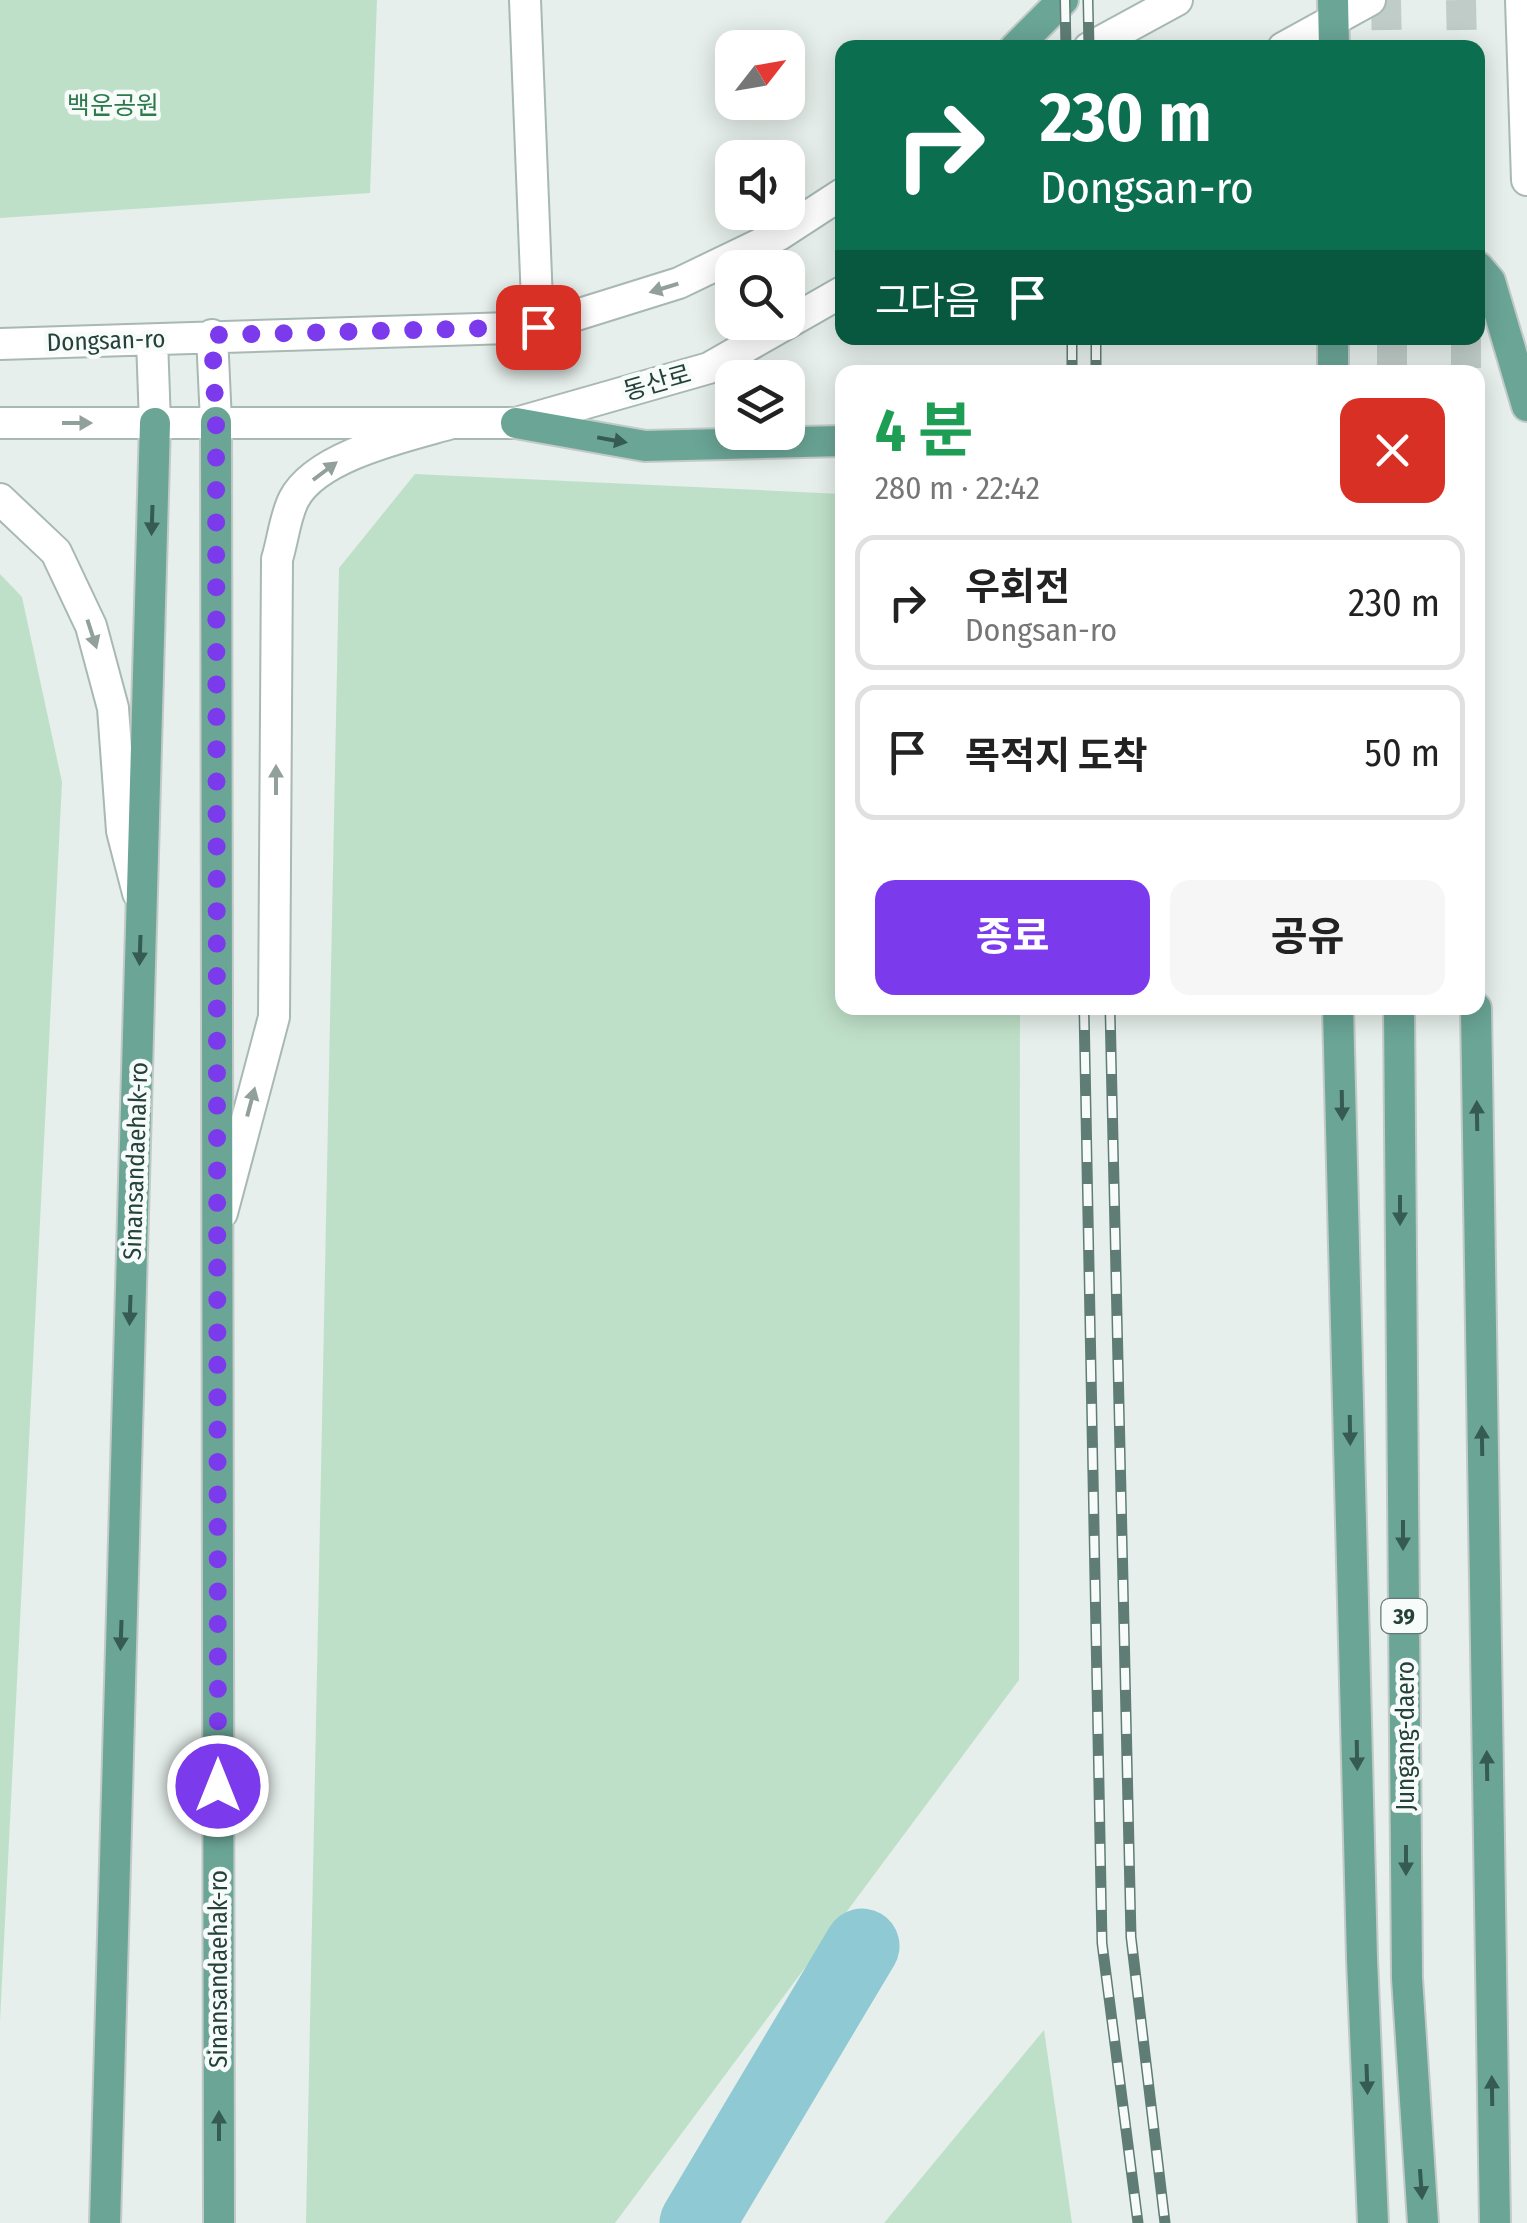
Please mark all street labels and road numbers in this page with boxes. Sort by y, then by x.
street label: Dongsan-ro [46,324,166,358]
street label: 동산로 [620,359,695,407]
street label: Sinansandaehak-ro [118,1062,154,1260]
road number: 39 [1382,1599,1426,1633]
street label: Jungang-daero [1391,1661,1421,1811]
street label: Sinansandaehak-ro [204,1870,234,2068]

